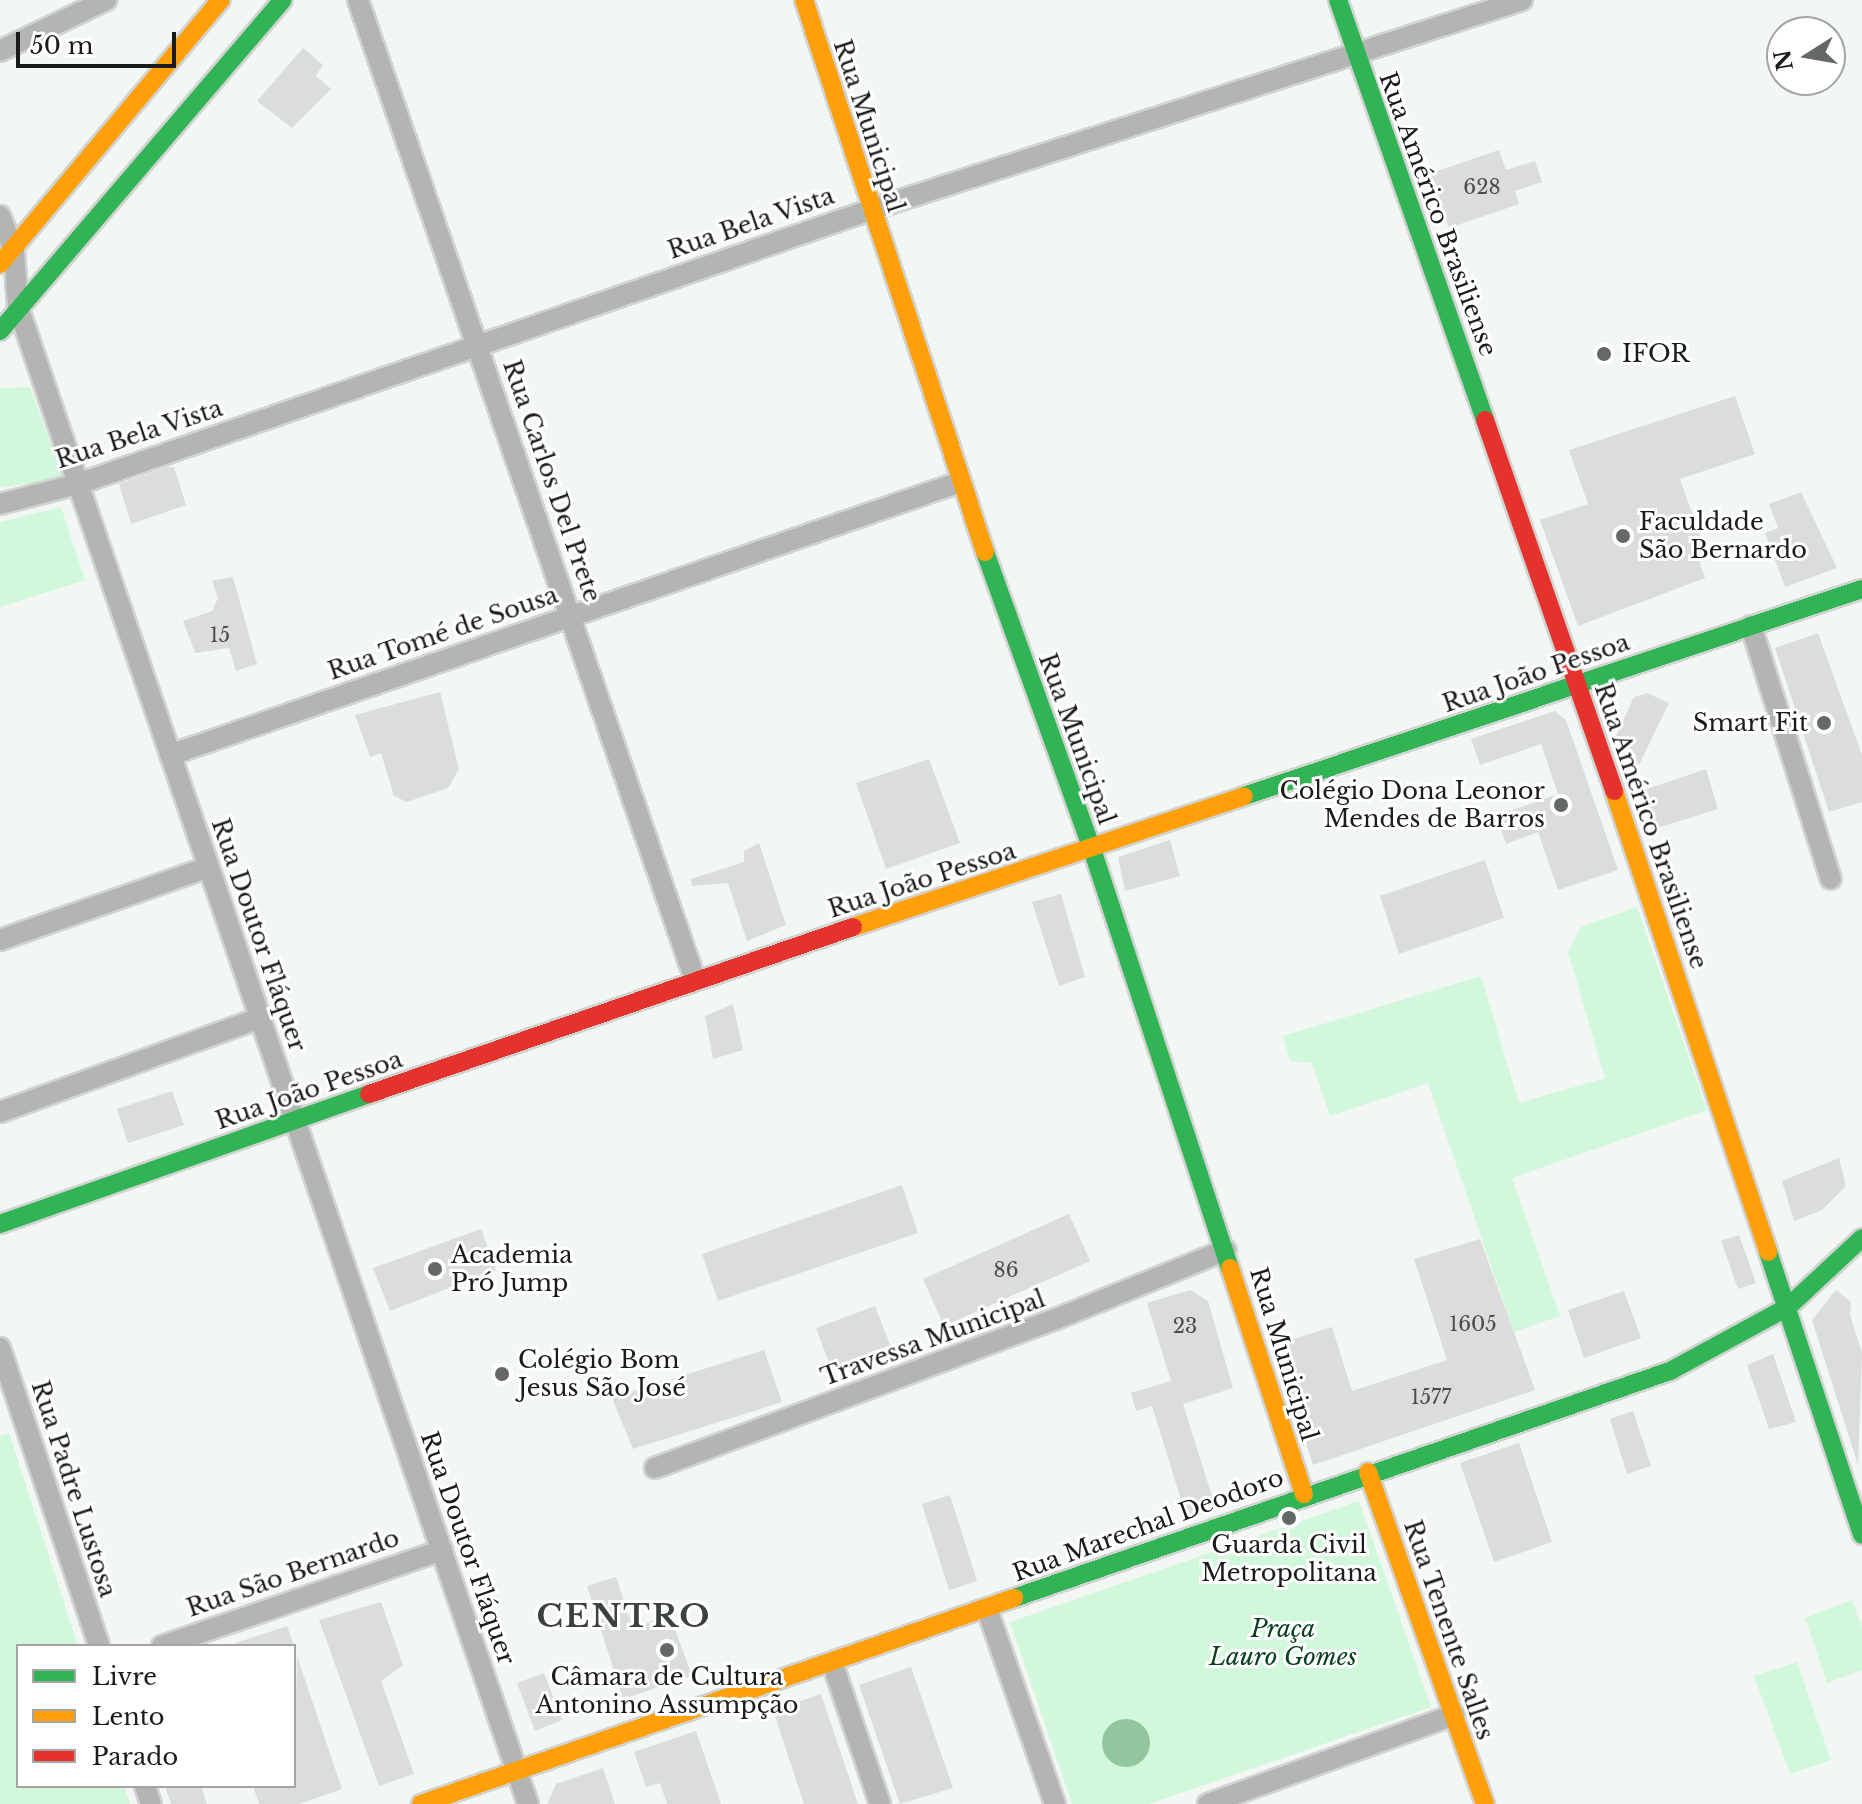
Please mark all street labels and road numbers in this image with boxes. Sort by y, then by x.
street label: Rua Municipal [827,36,911,216]
street label: Rua Américo Brasiliense [1373,67,1503,361]
street label: Rua Bela Vista [663,181,839,265]
street label: Rua Carlos Del Prete [497,356,607,606]
street label: Rua Bela Vista [51,393,227,475]
street label: Rua Tomé de Sousa [324,580,562,686]
street label: Rua João Pessoa [1439,628,1633,718]
street label: Rua Municipal [1033,649,1121,829]
street label: Rua Américo Brasiliense [1588,679,1714,973]
street label: Rua Doutor Fláquer [205,814,313,1056]
street label: Rua João Pessoa [824,836,1020,924]
street label: Rua João Pessoa [212,1045,406,1135]
street label: Rua Municipal [1244,1264,1324,1444]
street label: Travessa Municipal [817,1284,1049,1392]
street label: Rua Padre Lustosa [25,1377,123,1601]
street label: Rua Doutor Fláquer [414,1427,522,1669]
street label: Rua Marechal Deodoro [1009,1462,1287,1588]
street label: Rua Tenente Salles [1398,1516,1500,1744]
street label: Rua São Bernardo [183,1523,403,1623]

